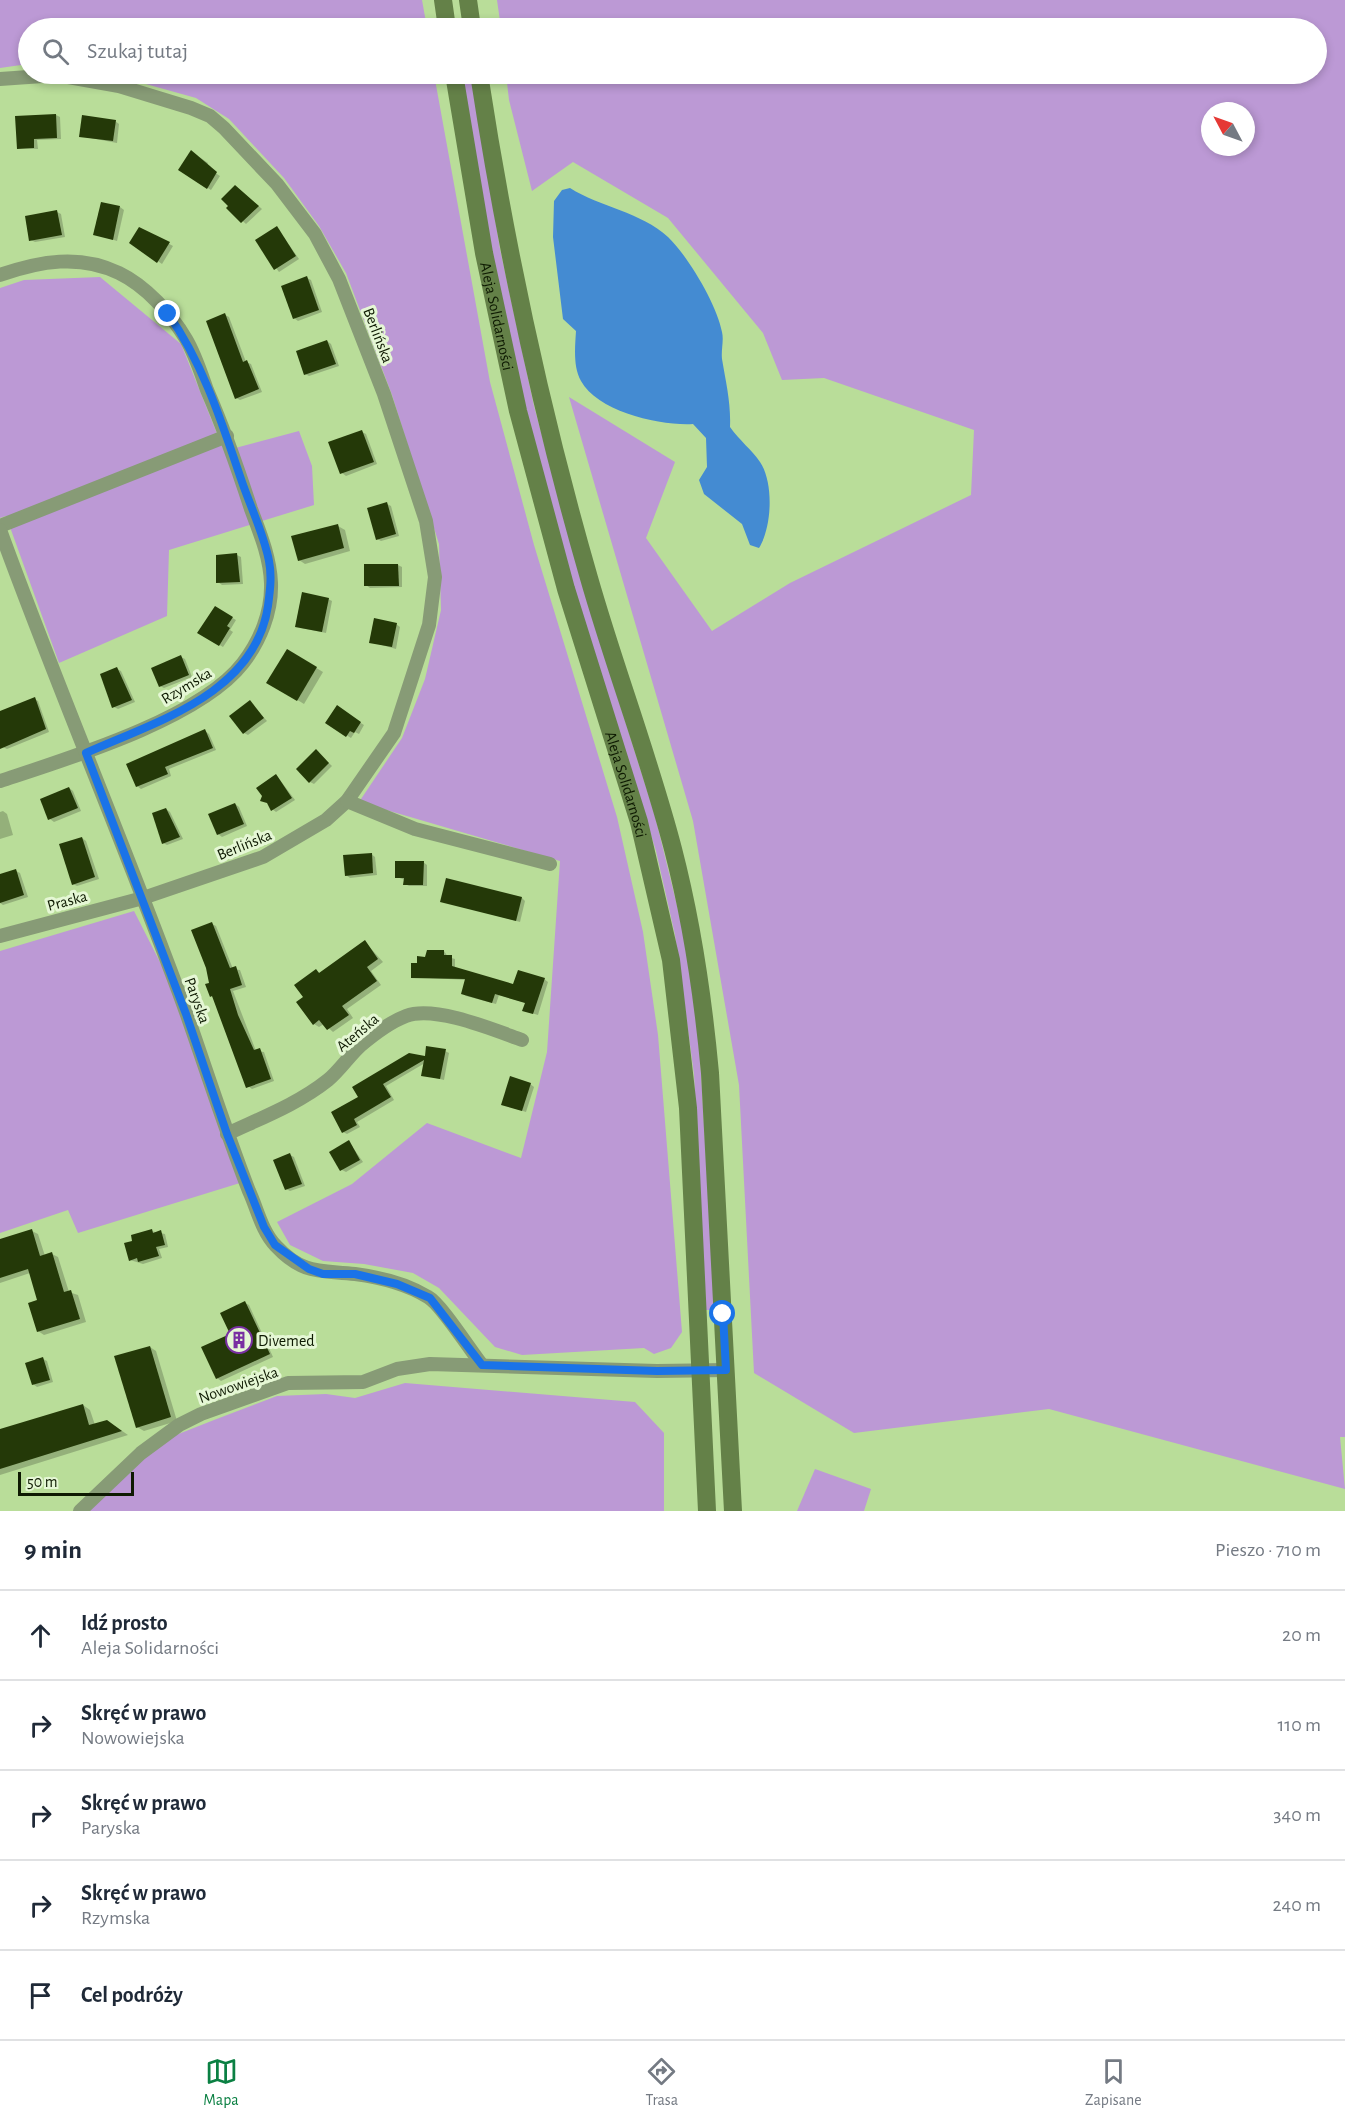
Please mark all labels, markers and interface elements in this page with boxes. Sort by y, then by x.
search box [18,18,1327,84]
icon: search [39,35,72,68]
text: Szukaj tutaj [87,40,188,62]
north arrow [1201,102,1255,156]
street label: Aleja Solidarności [477,261,516,372]
route end [154,300,180,326]
street label: Berlińska [360,306,396,365]
street label: Rzymska [159,665,215,708]
street label: Aleja Solidarności [602,729,649,839]
street label: Berlińska [215,827,274,863]
street label: Praska [45,888,89,914]
street label: Paryska [180,975,213,1026]
street label: Ateńska [333,1011,382,1055]
route start [709,1300,735,1326]
building icon: Divemed [224,1325,254,1355]
place label: Divemed [258,1333,315,1349]
street label: Nowowiejska [196,1364,280,1407]
scale bar [18,1469,134,1496]
text: 50 m [27,1474,58,1490]
text: 9 min [24,1537,82,1563]
text: Pieszo · 710 m [1215,1540,1321,1560]
text: Idź prosto [81,1612,168,1634]
icon: ahead [24,1619,57,1652]
text: 20 m [1282,1625,1321,1645]
text: Aleja Solidarności [81,1638,219,1658]
text: Skręć w prawo [81,1702,206,1724]
icon: right [24,1709,57,1742]
text: 110 m [1277,1715,1321,1735]
text: Nowowiejska [81,1728,185,1748]
text: Skręć w prawo [81,1792,206,1814]
icon: right [24,1799,57,1832]
text: 340 m [1273,1805,1321,1825]
text: Paryska [81,1818,141,1838]
text: Skręć w prawo [81,1882,206,1904]
icon: right [24,1889,57,1922]
text: 240 m [1272,1895,1321,1915]
text: Rzymska [81,1908,150,1928]
icon: arrive [24,1979,57,2012]
text: Cel podróży [81,1984,183,2006]
tab: Mapa [203,2055,239,2110]
tab: Trasa [645,2055,678,2110]
tab: Zapisane [1085,2055,1142,2110]

